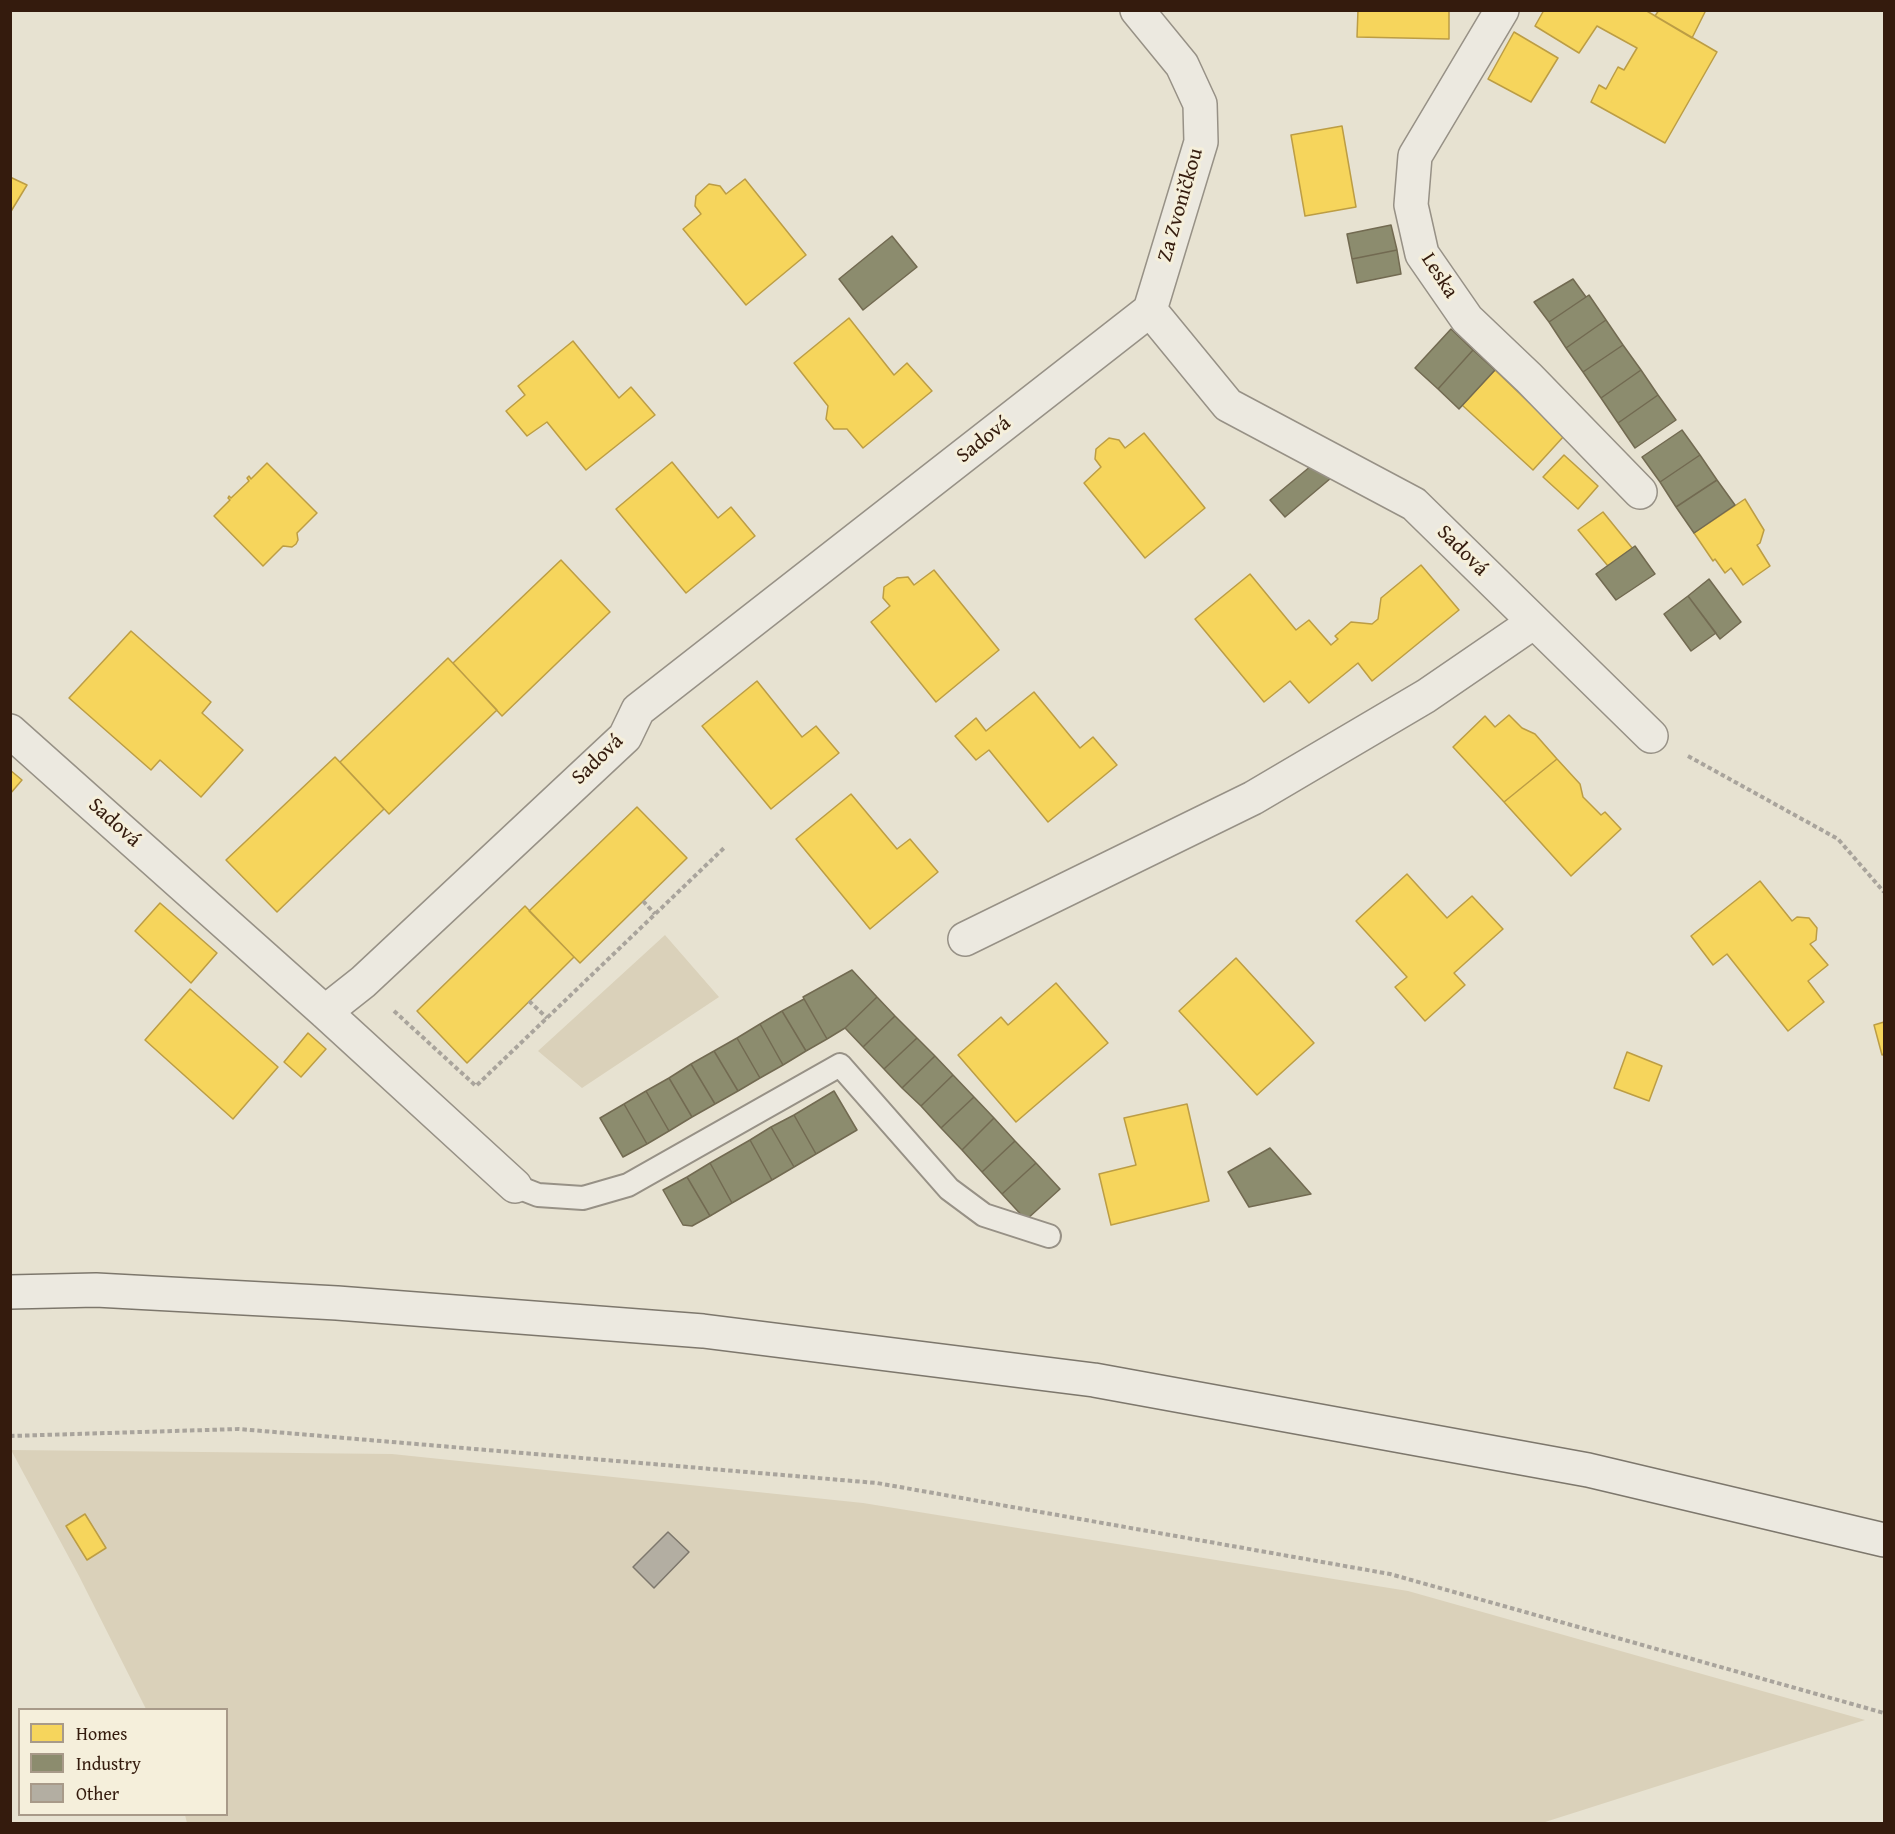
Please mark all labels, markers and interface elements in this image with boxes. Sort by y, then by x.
street label: Za Zvoničkou [1153,145,1209,265]
street label: Leska [1415,249,1463,303]
street label: Sadová [952,411,1016,469]
street label: Sadová [1431,520,1493,582]
street label: Sadová [567,729,629,791]
street label: Sadová [83,793,145,853]
legend [18,1708,228,1816]
text: Homes [76,1720,127,1747]
text: Industry [76,1750,141,1777]
text: Other [76,1780,119,1807]

